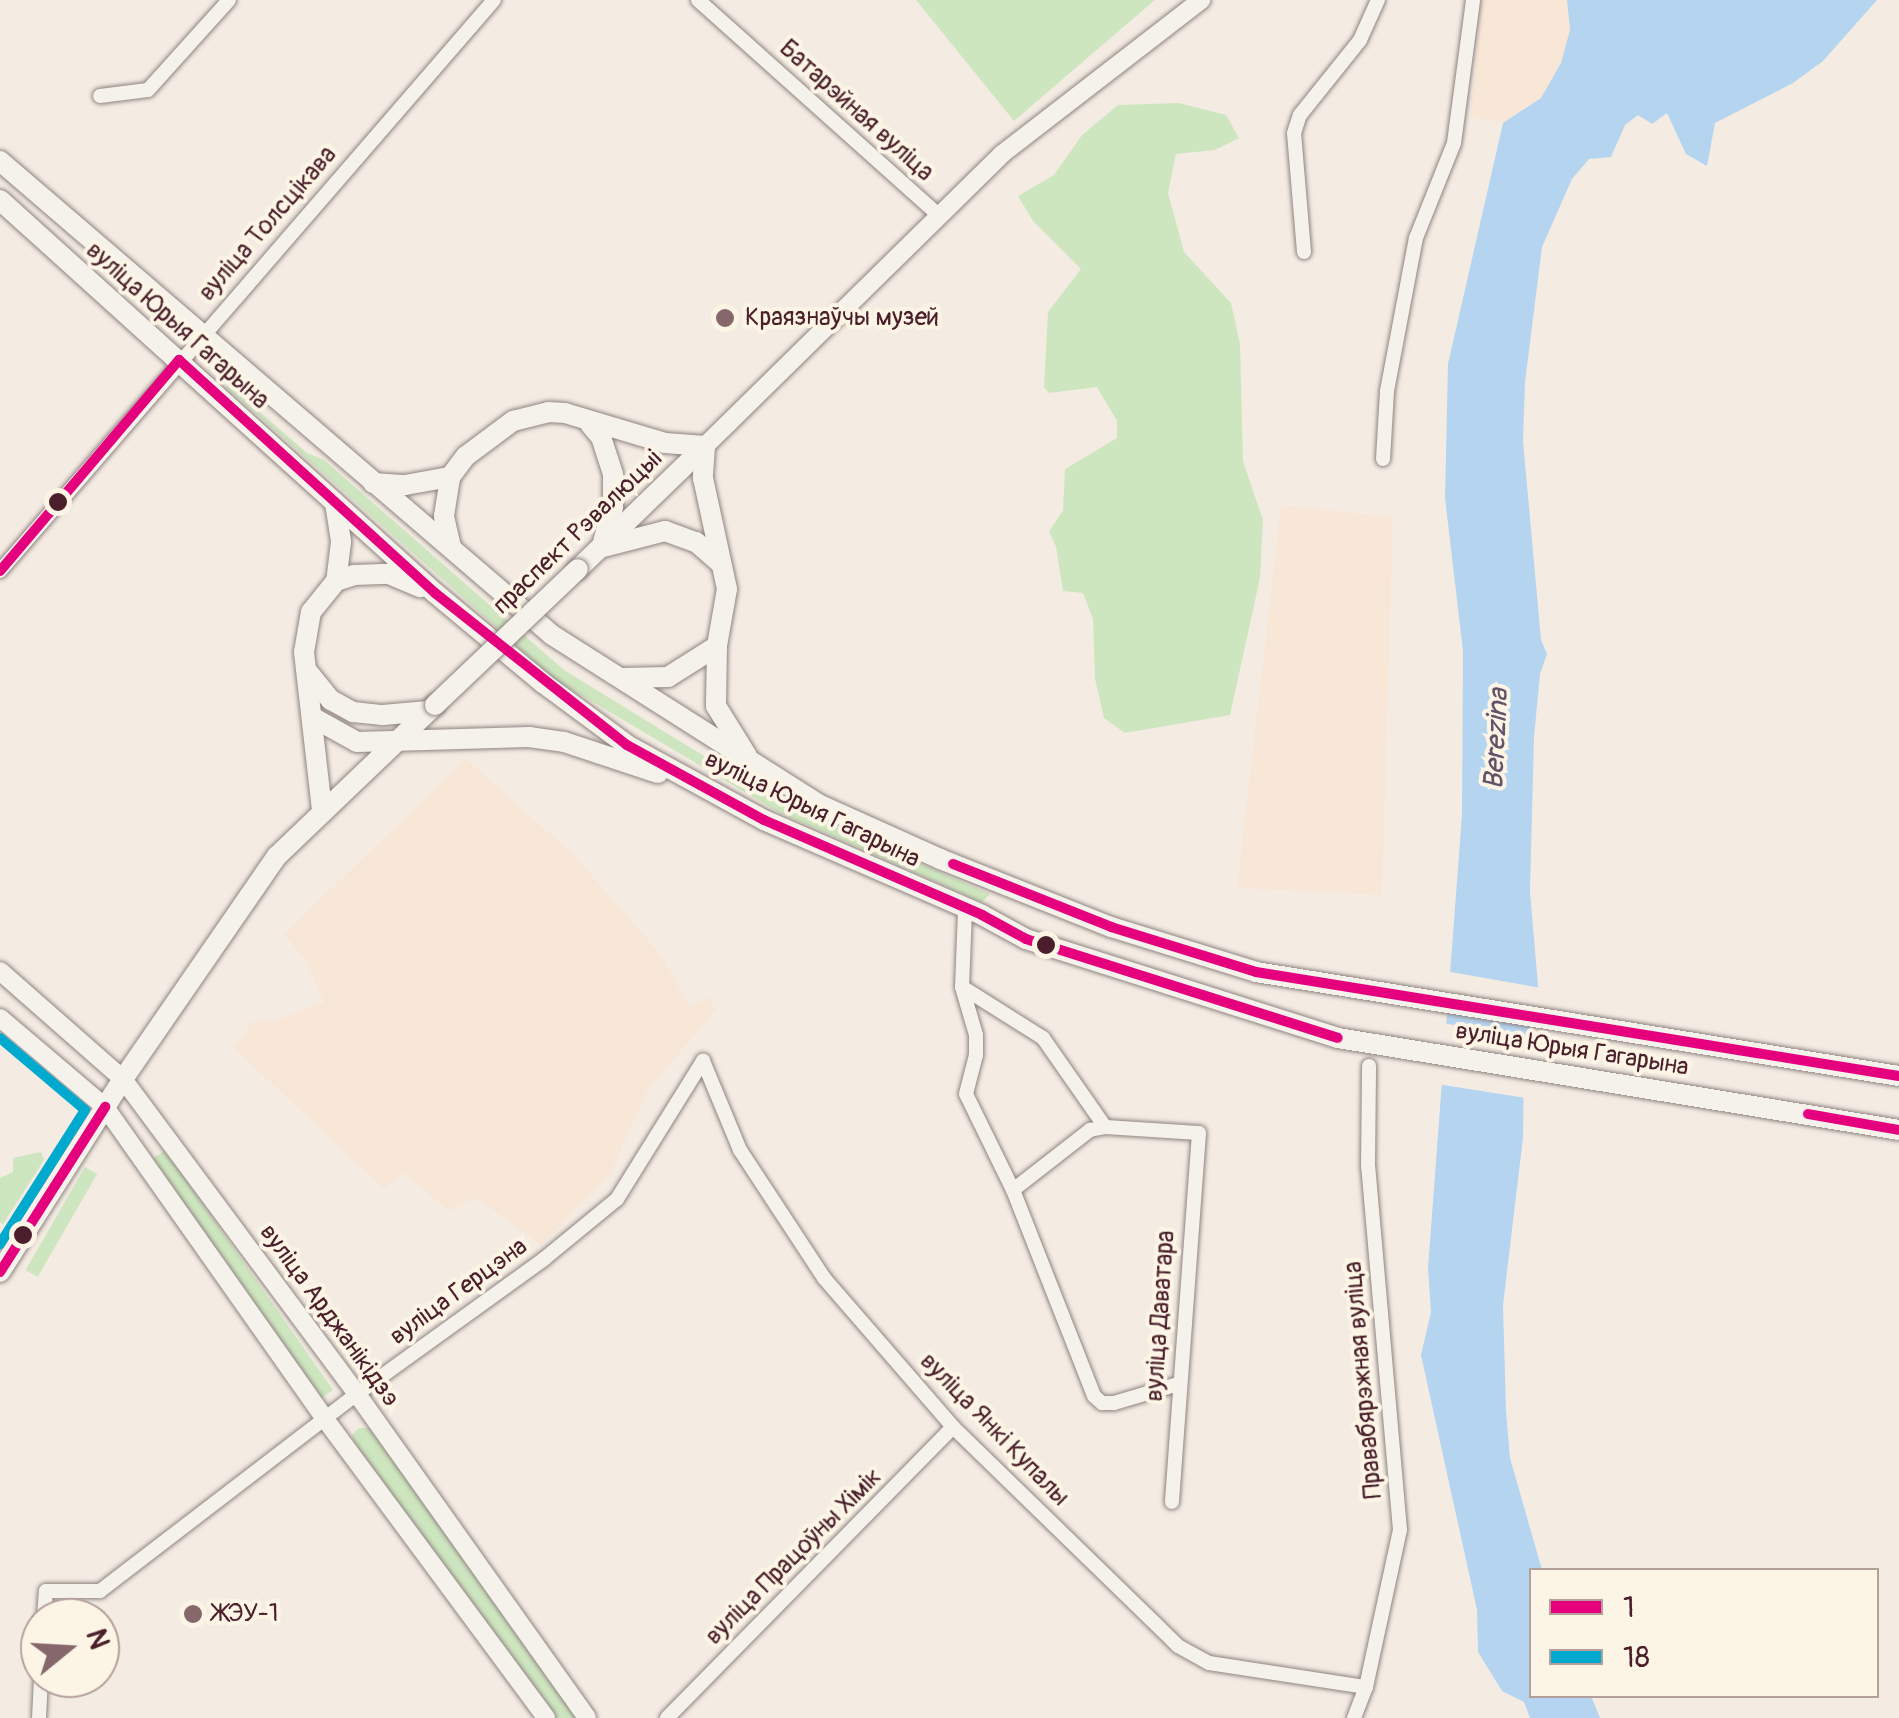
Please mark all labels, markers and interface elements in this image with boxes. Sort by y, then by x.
street label: Батарэйная вуліца [773,34,939,188]
street label: вуліца Толсцікава [193,141,343,307]
street label: вуліца Юрыя Гагарына [79,236,275,416]
place label: Краязнаўчы музей [745,303,939,333]
marker: Краязнаўчы музей [714,307,736,329]
street label: праспект Рэвалюцыі [487,445,669,621]
unlabelled marker [48,492,68,512]
water label: Berezina [1478,688,1516,790]
street label: вуліца Юрыя Гагарына [700,745,924,875]
unlabelled marker [1036,935,1056,955]
street label: вуліца Юрыя Гагарына [1453,1017,1691,1083]
street label: вуліца Арджанікідзэ [253,1219,405,1413]
unlabelled marker [13,1225,33,1245]
street label: вуліца Даватара [1140,1229,1182,1403]
street label: вуліца Герцэна [384,1232,534,1352]
street label: Правабярэжная вуліца [1339,1260,1389,1500]
street label: вуліца Янкі Купалы [913,1347,1075,1513]
street label: вуліца Працоўны Хімік [700,1463,888,1651]
legend [1529,1568,1879,1698]
text: 1 [1623,1589,1635,1626]
north arrow [20,1598,120,1698]
place label: ЖЭУ-1 [213,1599,278,1629]
marker: ЖЭУ-1 [182,1603,204,1625]
text: N [78,1625,117,1654]
text: 18 [1623,1639,1650,1676]

